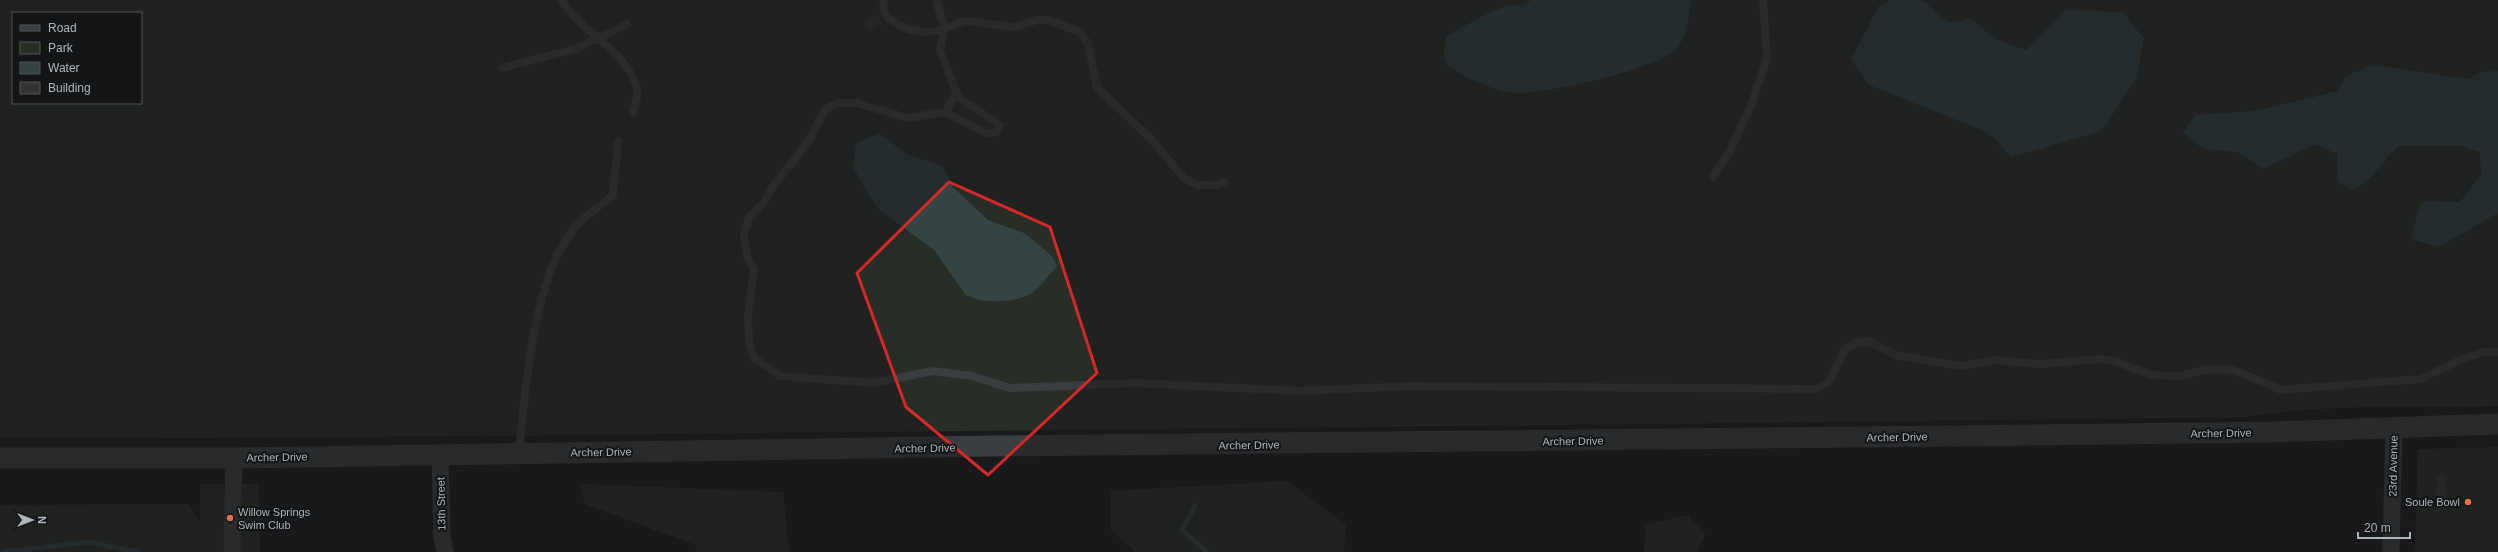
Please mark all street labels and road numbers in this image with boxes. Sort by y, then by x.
street label: Archer Drive [2190,426,2252,440]
street label: Archer Drive [1866,430,1928,444]
street label: Archer Drive [1542,434,1604,448]
street label: 23rd Avenue [2386,435,2400,497]
street label: Archer Drive [1218,438,1280,452]
street label: Archer Drive [894,441,956,455]
street label: Archer Drive [570,445,632,459]
street label: Archer Drive [246,450,308,464]
street label: 13th Street [435,477,447,531]

